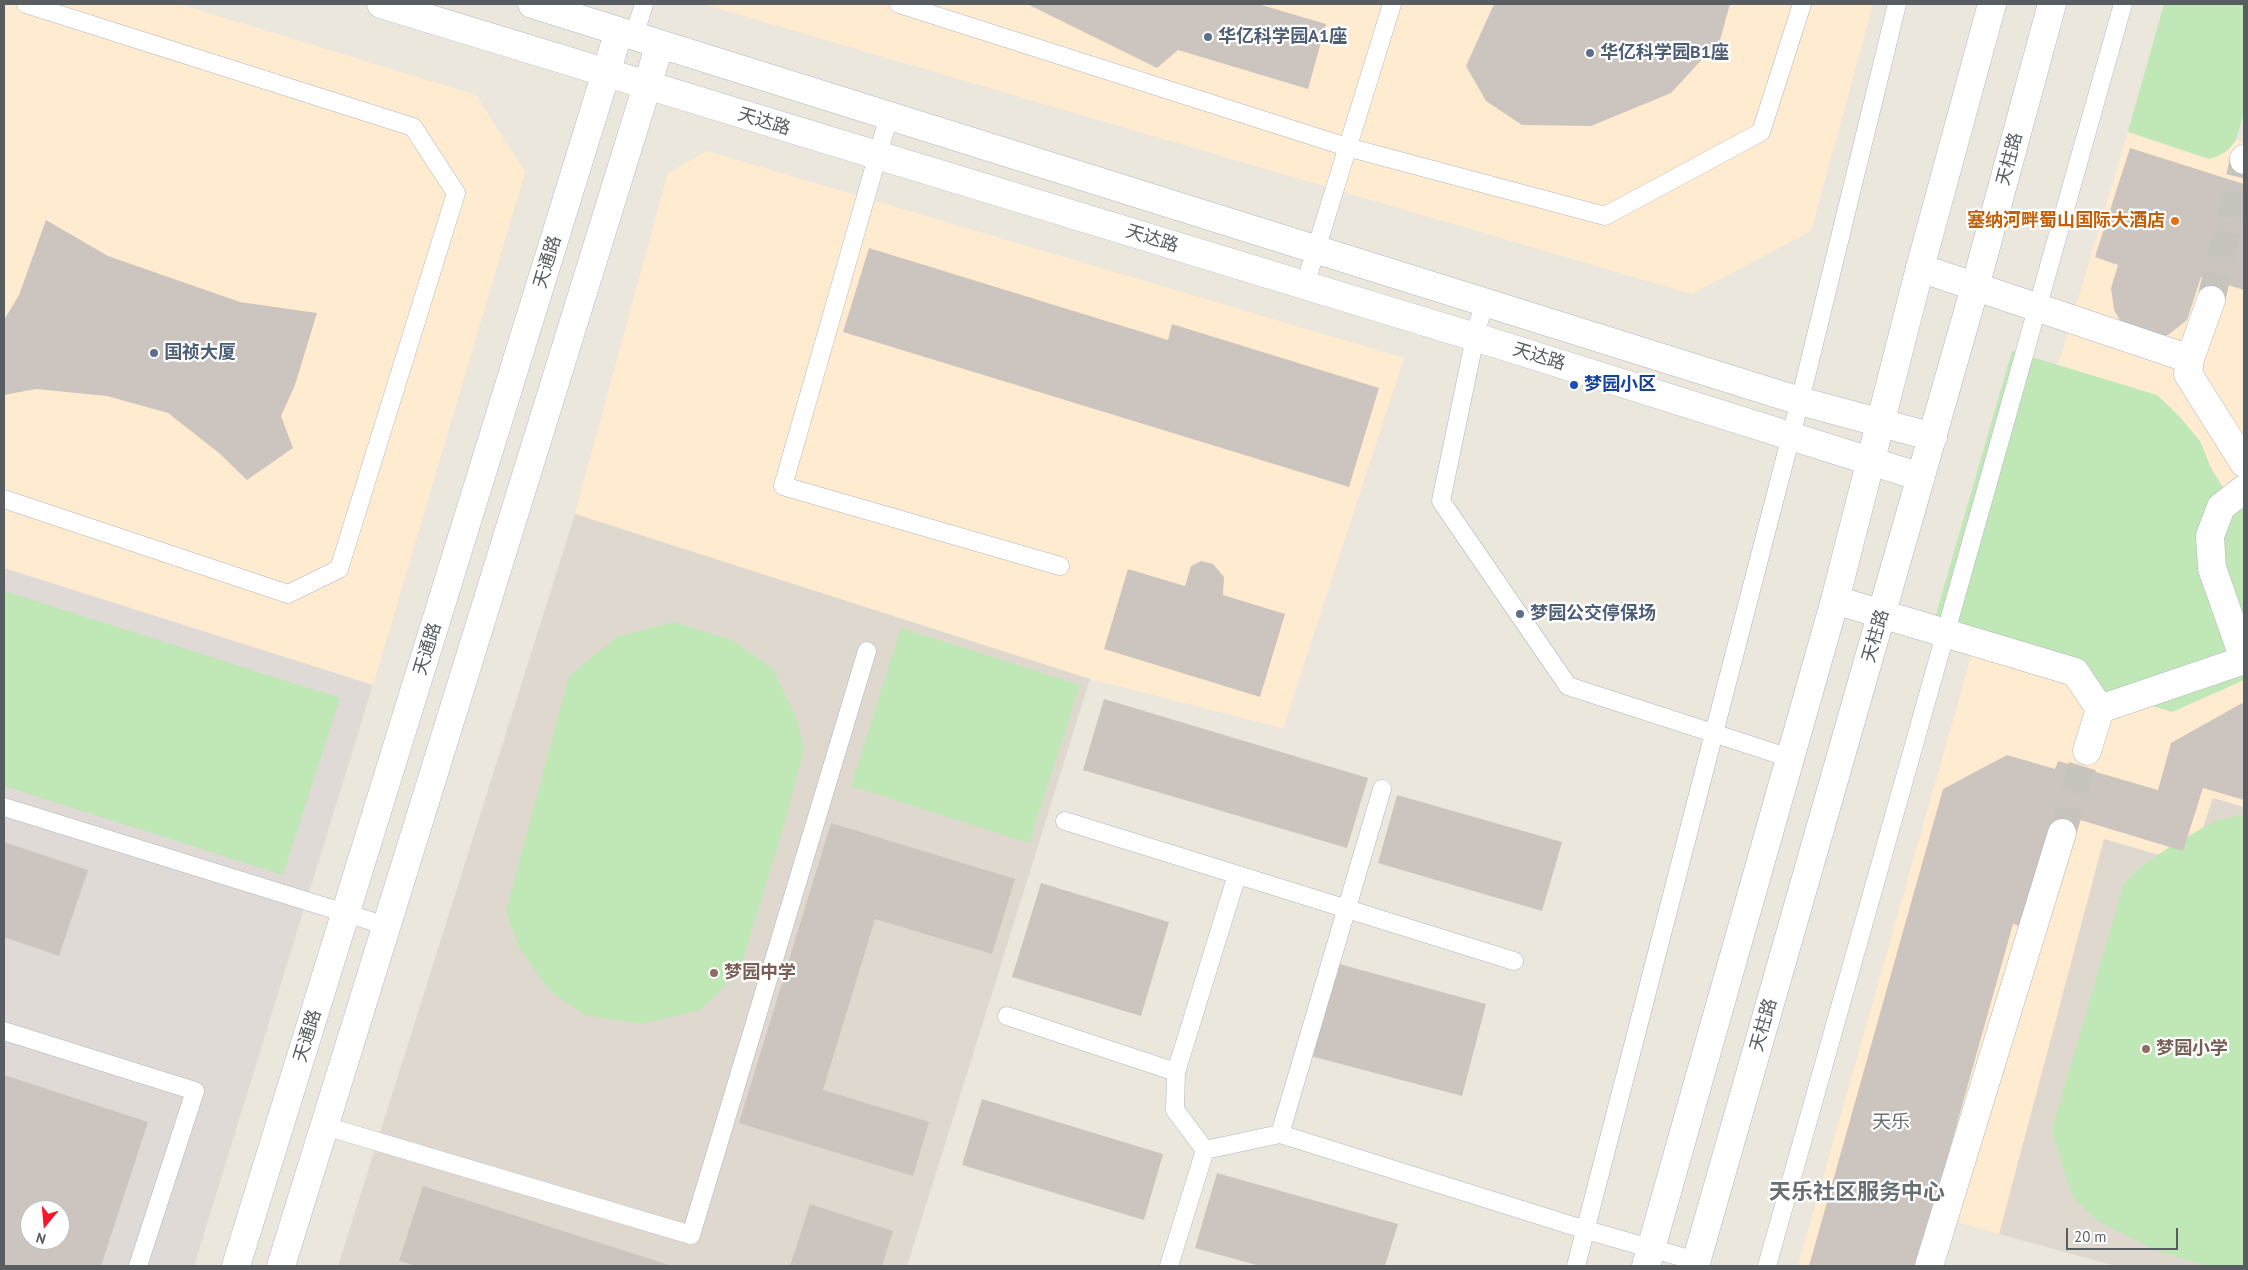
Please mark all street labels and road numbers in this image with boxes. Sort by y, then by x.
street label: 天达路 [735,104,793,140]
street label: 天柱路 [1993,130,2027,188]
street label: 天达路 [1123,221,1181,257]
street label: 天通路 [530,233,566,291]
street label: 天达路 [1510,339,1568,375]
street label: 天柱路 [1858,607,1894,665]
street label: 天通路 [410,620,446,678]
street label: 天柱路 [1746,996,1782,1054]
street label: 天通路 [290,1007,326,1065]

